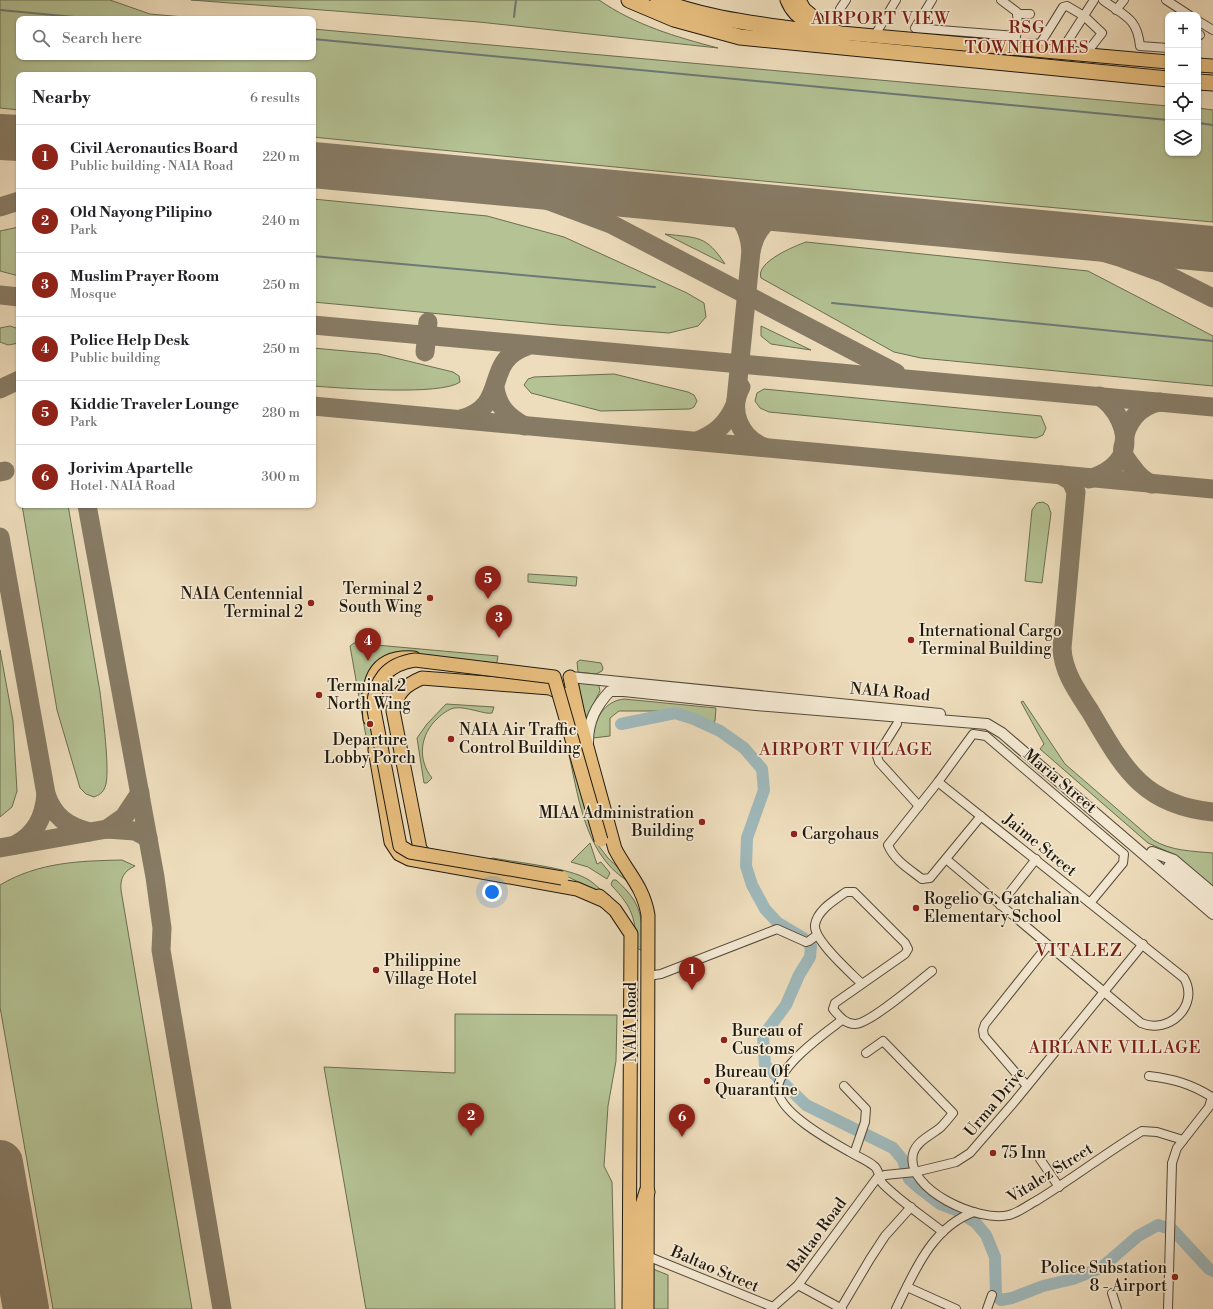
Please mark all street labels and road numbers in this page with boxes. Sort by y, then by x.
street label: NAIA Road [849,679,931,705]
street label: Maria Street [1019,745,1101,818]
street label: Jaime Street [998,809,1081,881]
street label: NAIA Road [621,982,641,1062]
street label: Urma Drive [960,1063,1030,1141]
street label: Vitalez Street [1003,1139,1097,1208]
street label: Baltao Road [783,1194,851,1277]
street label: Baltao Street [667,1241,762,1297]

